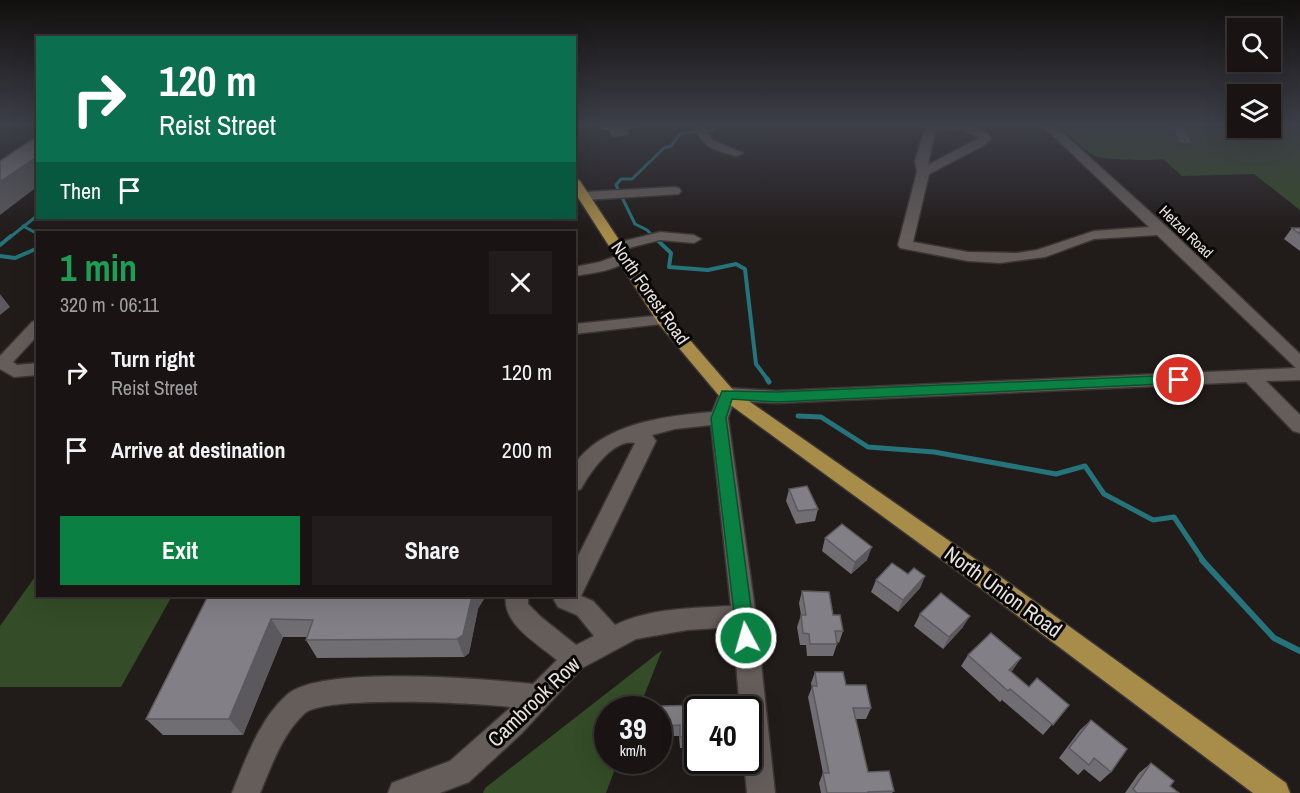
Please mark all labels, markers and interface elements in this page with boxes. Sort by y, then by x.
map controls [1227,18,1281,138]
button: search [1227,18,1281,72]
text: 120 m [159,53,257,109]
icon: right [60,60,138,138]
button: layers [1227,84,1281,138]
text: Reist Street [159,107,276,143]
icon: arrive [113,174,146,207]
text: Then [60,176,101,206]
street label: Hetzel Road [1155,201,1218,263]
street label: North Forest Road [606,236,695,349]
text: 1 min [60,244,137,292]
button: close [489,251,552,314]
text: 320 m · 06:11 [60,291,159,318]
text: Turn right [111,344,195,374]
pin [1153,354,1204,405]
icon: right [60,356,93,389]
text: 120 m [502,357,552,387]
icon: arrive [1162,363,1195,396]
text: Reist Street [111,374,198,401]
icon: arrive [60,434,93,467]
text: Arrive at destination [111,435,285,465]
text: 200 m [502,435,552,465]
button: Exit [60,516,300,585]
button: Share [312,516,552,585]
street label: North Union Road [939,539,1068,644]
position arrow [714,606,778,670]
street label: Cambrook Row [481,650,587,753]
speed limit sign: 40 [684,696,762,774]
text: 39 [619,708,647,748]
text: km/h [620,740,646,761]

